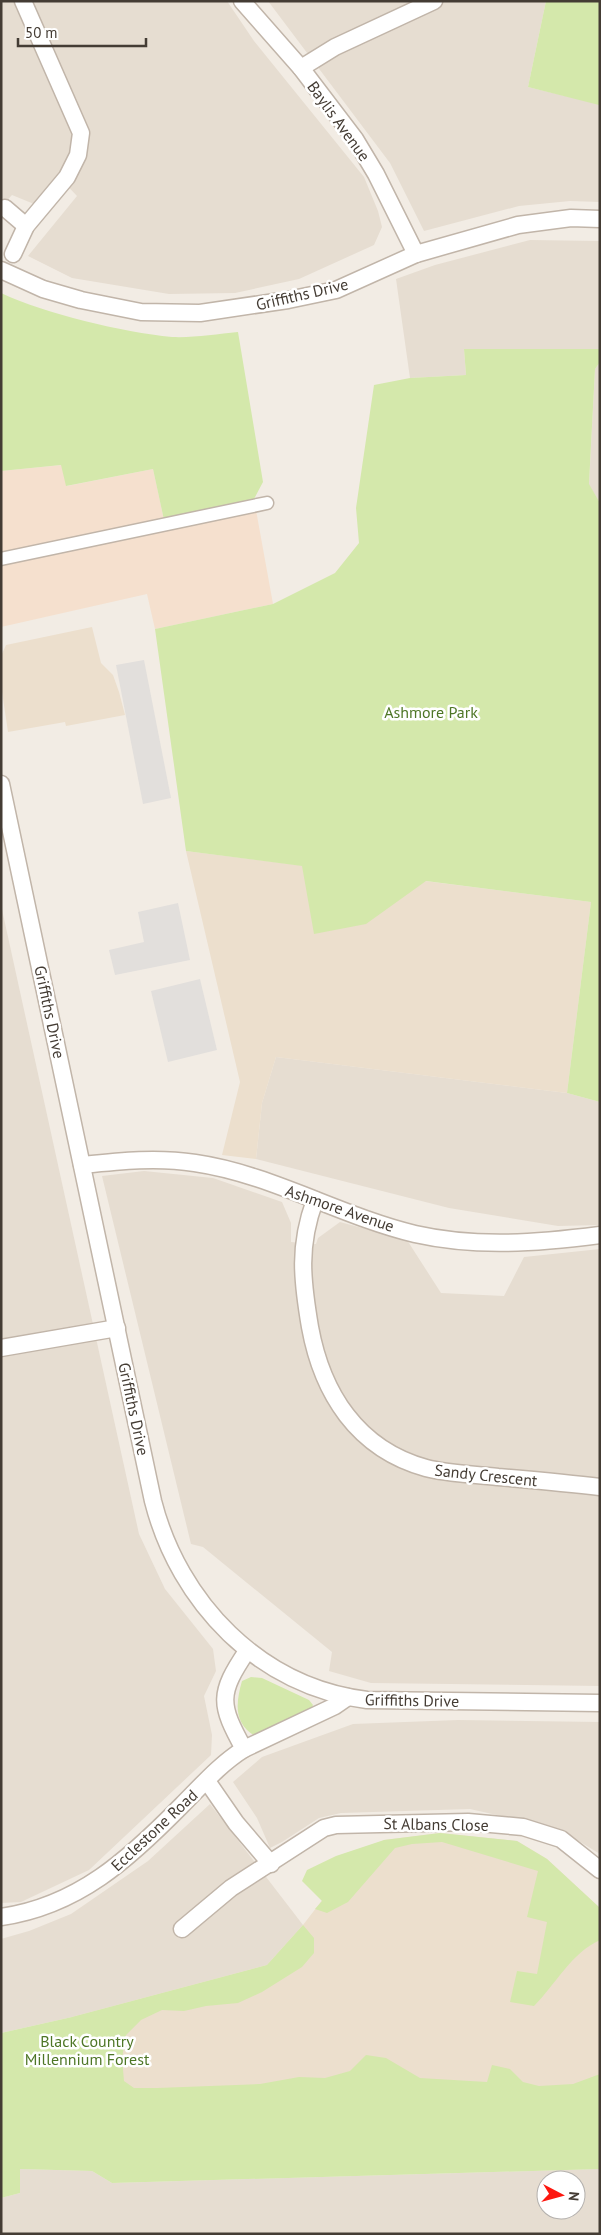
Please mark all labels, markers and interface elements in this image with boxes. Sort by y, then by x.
scale bar [18,15,145,47]
text: 50 m [25,23,58,42]
street label: Baylis Avenue [303,77,375,165]
street label: Griffiths Drive [254,274,350,314]
park label: Ashmore Park [384,702,478,722]
street label: Griffiths Drive [30,964,70,1060]
street label: Ashmore Avenue [283,1180,397,1236]
street label: Griffiths Drive [114,1361,154,1457]
street label: Sandy Crescent [434,1460,539,1490]
street label: Griffiths Drive [365,1689,459,1711]
street label: Ecclestone Road [107,1785,201,1875]
street label: St Albans Close [383,1813,489,1835]
park label: Black Country Millennium Forest [25,2031,150,2069]
north arrow [536,2170,586,2220]
text: N [564,2191,583,2202]

